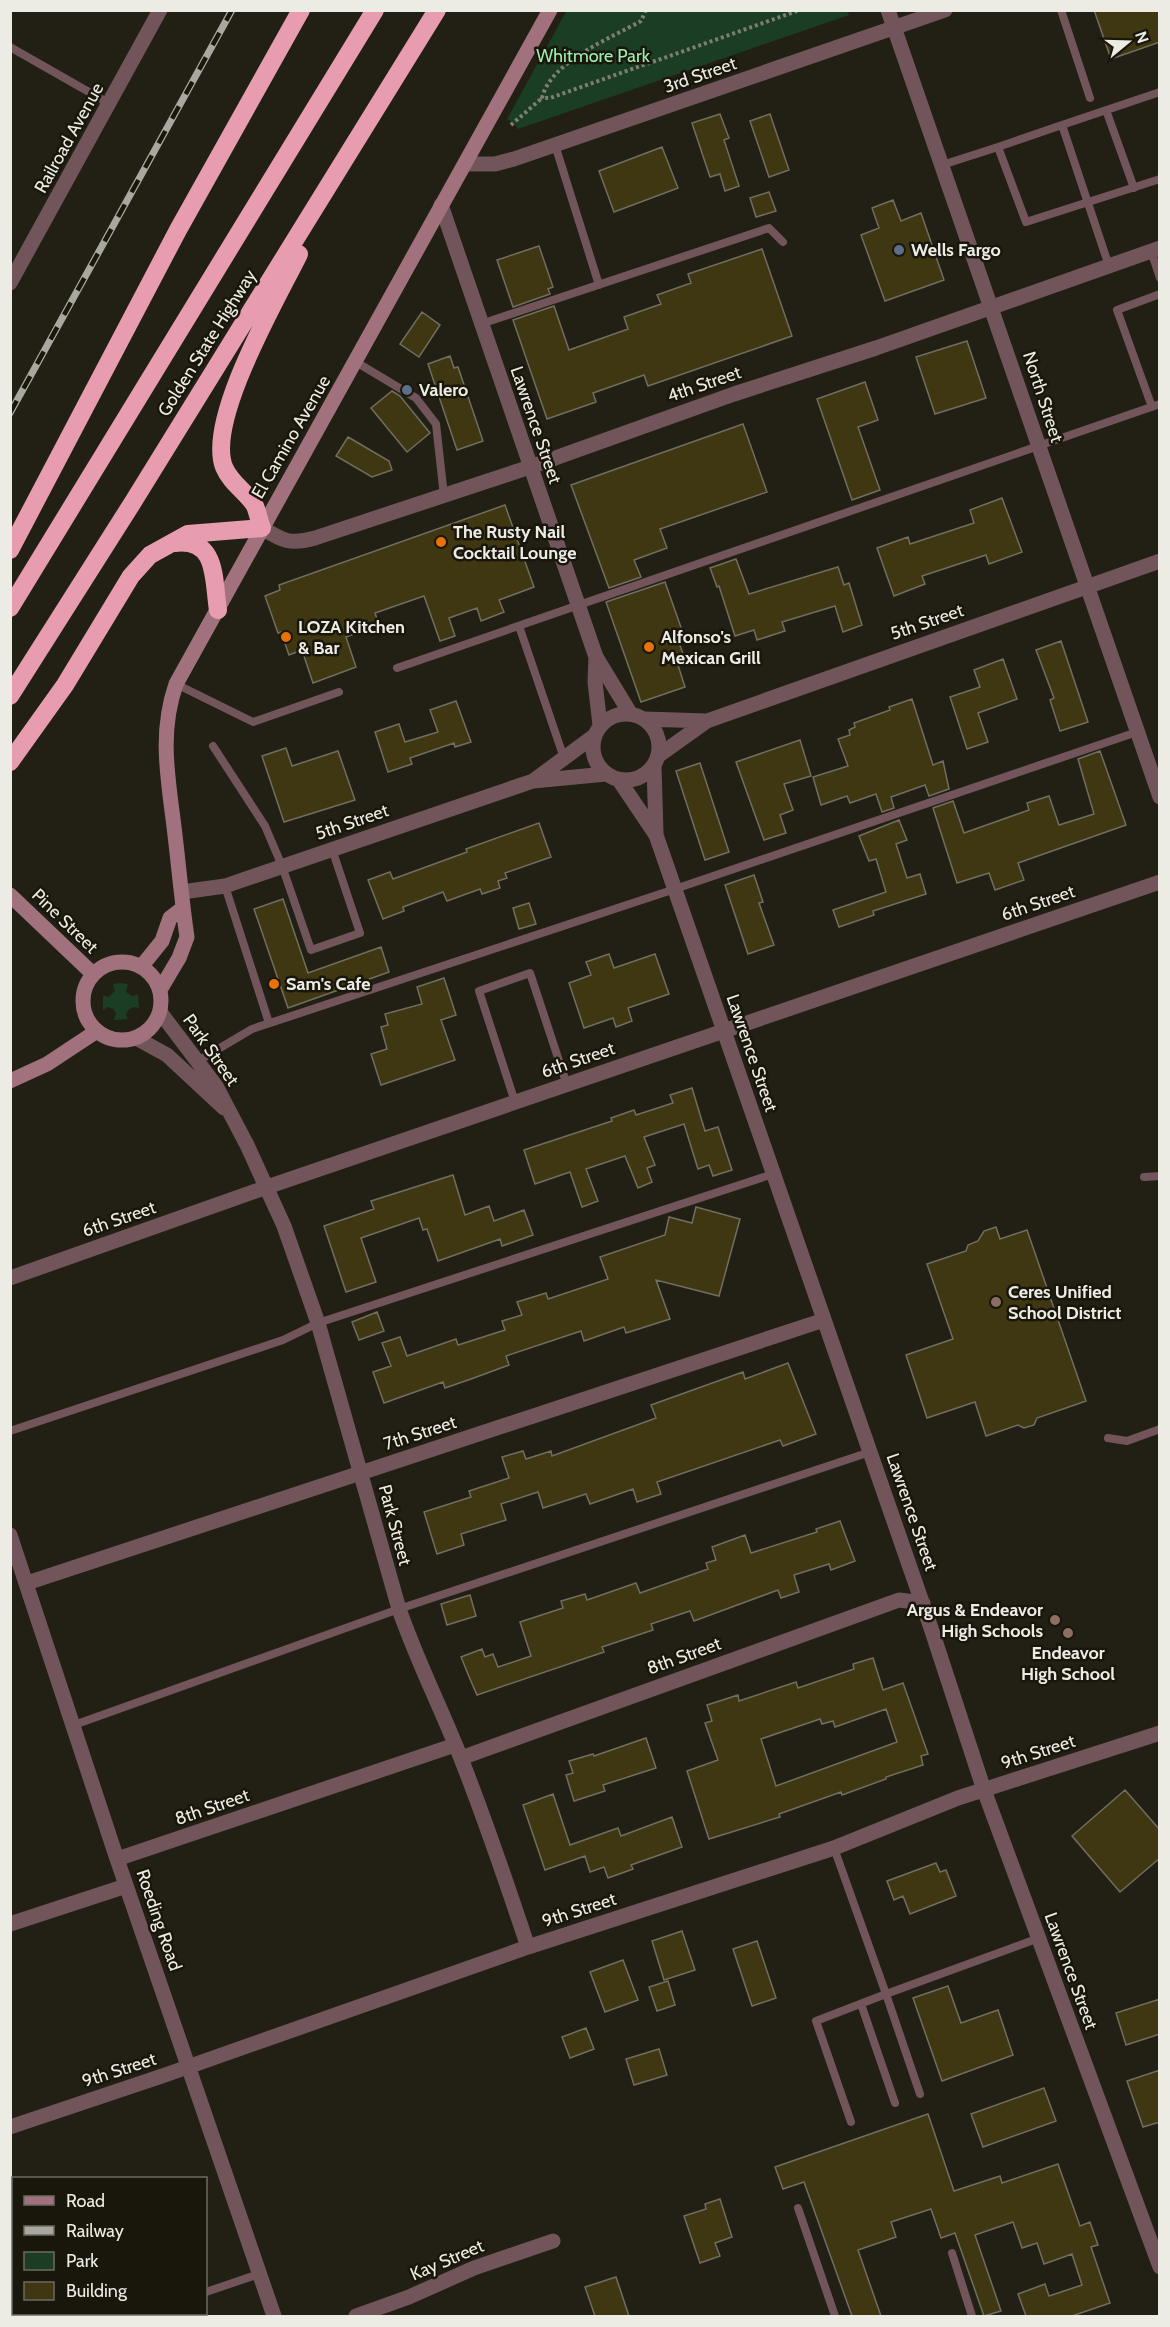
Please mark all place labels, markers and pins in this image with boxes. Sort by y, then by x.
place label: Wells Fargo [911,239,1001,261]
marker: Wells Fargo [892,243,906,257]
place label: Valero [419,379,468,401]
marker: Valero [400,383,414,397]
place label: The Rusty Nail Cocktail Lounge [453,521,576,564]
marker: The Rusty Nail Cocktail Lounge [434,535,448,549]
place label: LOZA Kitchen & Bar [298,616,405,659]
place label: Alfonso's Mexican Grill [661,626,761,669]
marker: LOZA Kitchen & Bar [279,630,293,644]
marker: Alfonso's Mexican Grill [642,640,656,654]
place label: Sam's Cafe [286,973,371,995]
marker: Sam's Cafe [267,977,281,991]
place label: Ceres Unified School District [1008,1281,1121,1324]
marker: Ceres Unified School District [989,1295,1003,1309]
place label: Argus & Endeavor High Schools [907,1599,1043,1642]
marker: Argus & Endeavor High Schools [1048,1613,1062,1627]
marker: Endeavor High School [1061,1626,1075,1640]
place label: Endeavor High School [1021,1642,1115,1685]

